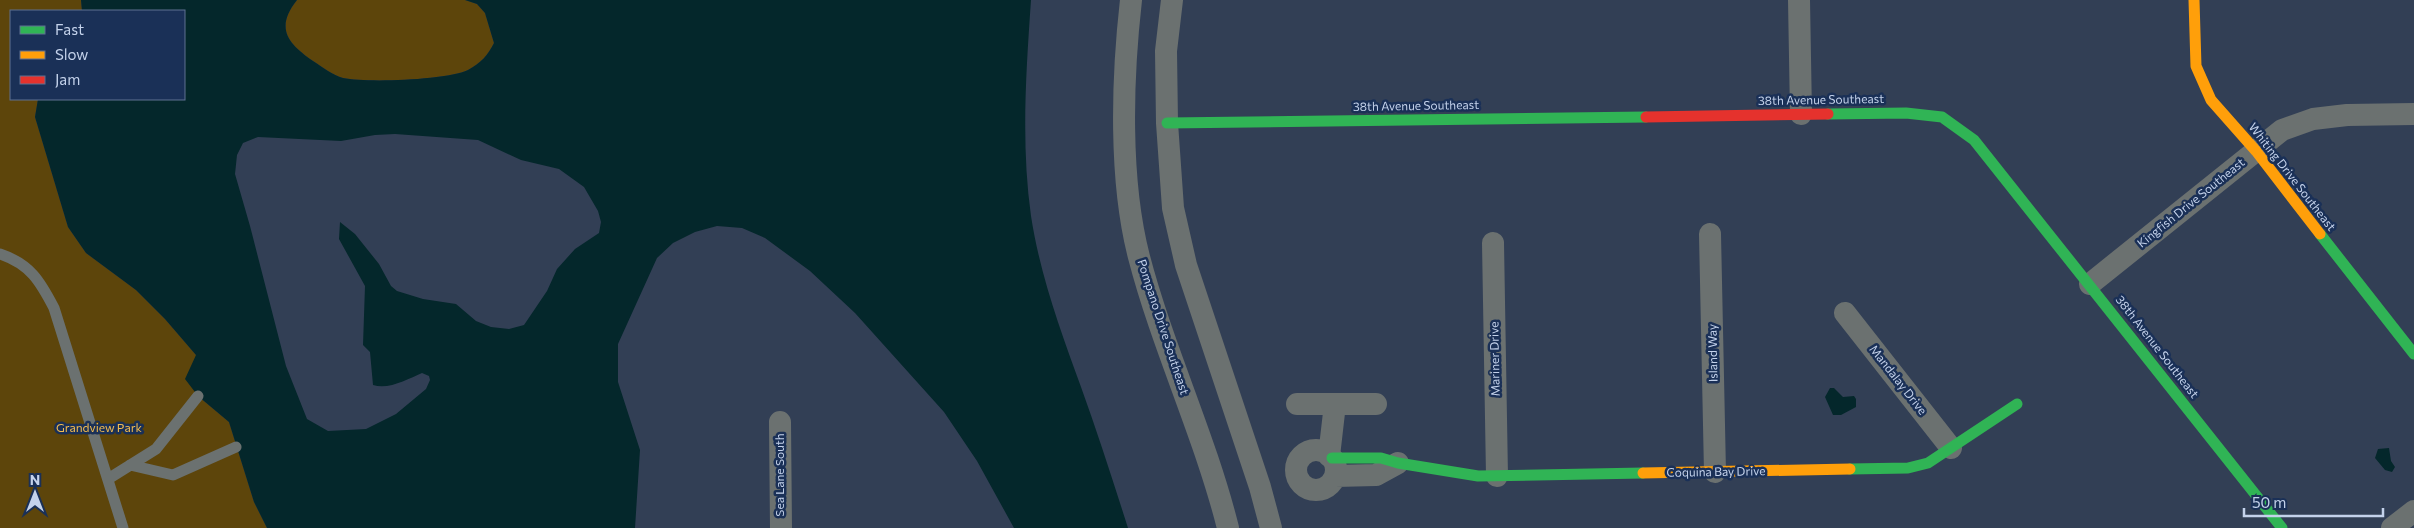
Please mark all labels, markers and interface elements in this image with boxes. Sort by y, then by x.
legend [10,10,185,100]
text: Fast [55,20,84,38]
text: Slow [55,45,88,63]
text: Jam [55,70,80,88]
street label: 38th Avenue Southeast [1758,91,1884,107]
street label: 38th Avenue Southeast [1353,97,1479,113]
street label: Whiting Drive Southeast [2246,120,2339,233]
street label: Kingfish Drive Southeast [2134,155,2247,250]
street label: Pompano Drive Southeast [1135,257,1193,396]
street label: 38th Avenue Southeast [2113,292,2202,400]
street label: Mariner Drive [1486,321,1502,397]
street label: Island Way [1704,324,1720,382]
street label: Mandalay Drive [1867,342,1930,417]
park label: Grandview Park [56,420,142,434]
street label: Sea Lane South [772,433,786,517]
street label: Coquina Bay Drive [1666,463,1766,479]
north arrow [10,468,60,518]
text: N [30,471,40,488]
scale bar [2244,486,2383,518]
text: 50 m [2252,493,2286,511]

